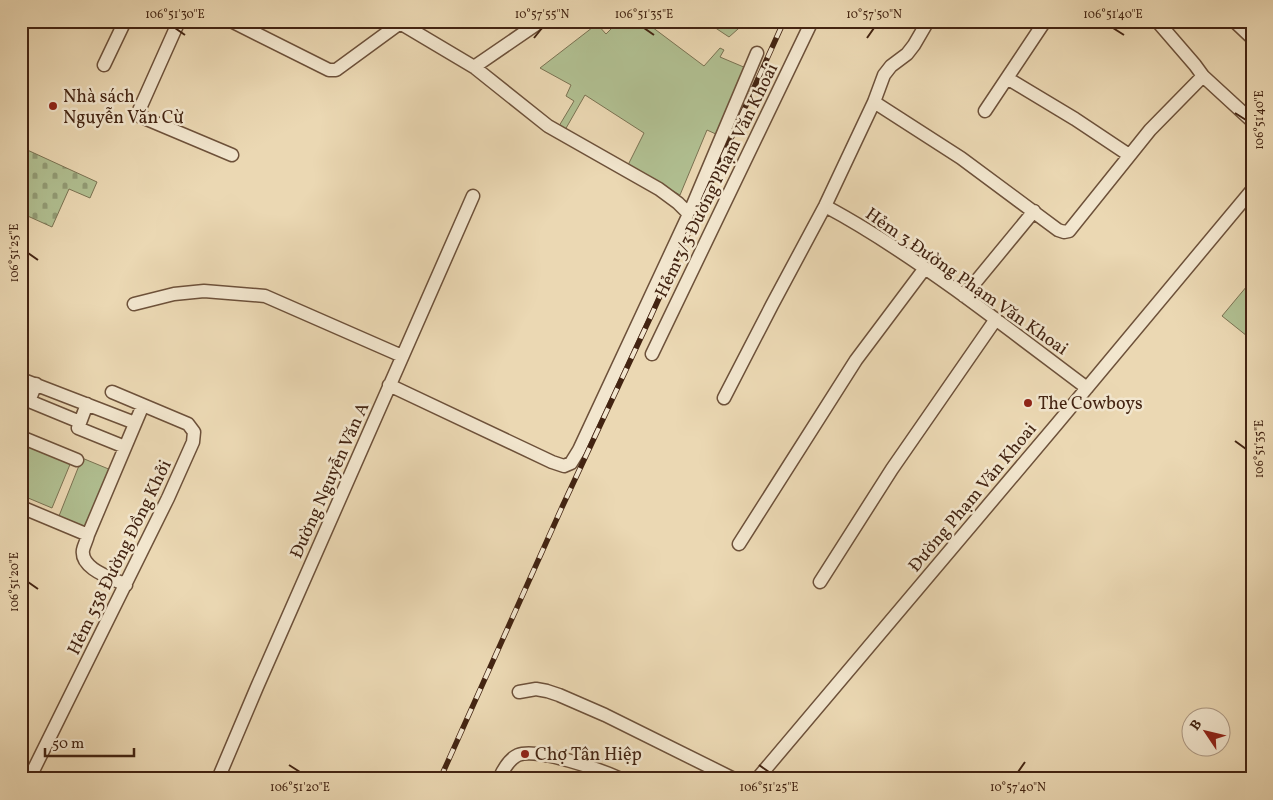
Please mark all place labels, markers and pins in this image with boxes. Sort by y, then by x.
place label: Nhà sách Nguyễn Văn Cừ [63,85,184,131]
marker: Nhà sách Nguyễn Văn Cừ [47,100,59,112]
place label: The Cowboys [1038,392,1143,417]
marker: The Cowboys [1022,397,1034,409]
place label: Chợ Tân Hiệp [535,743,642,768]
marker: Chợ Tân Hiệp [519,748,531,760]

